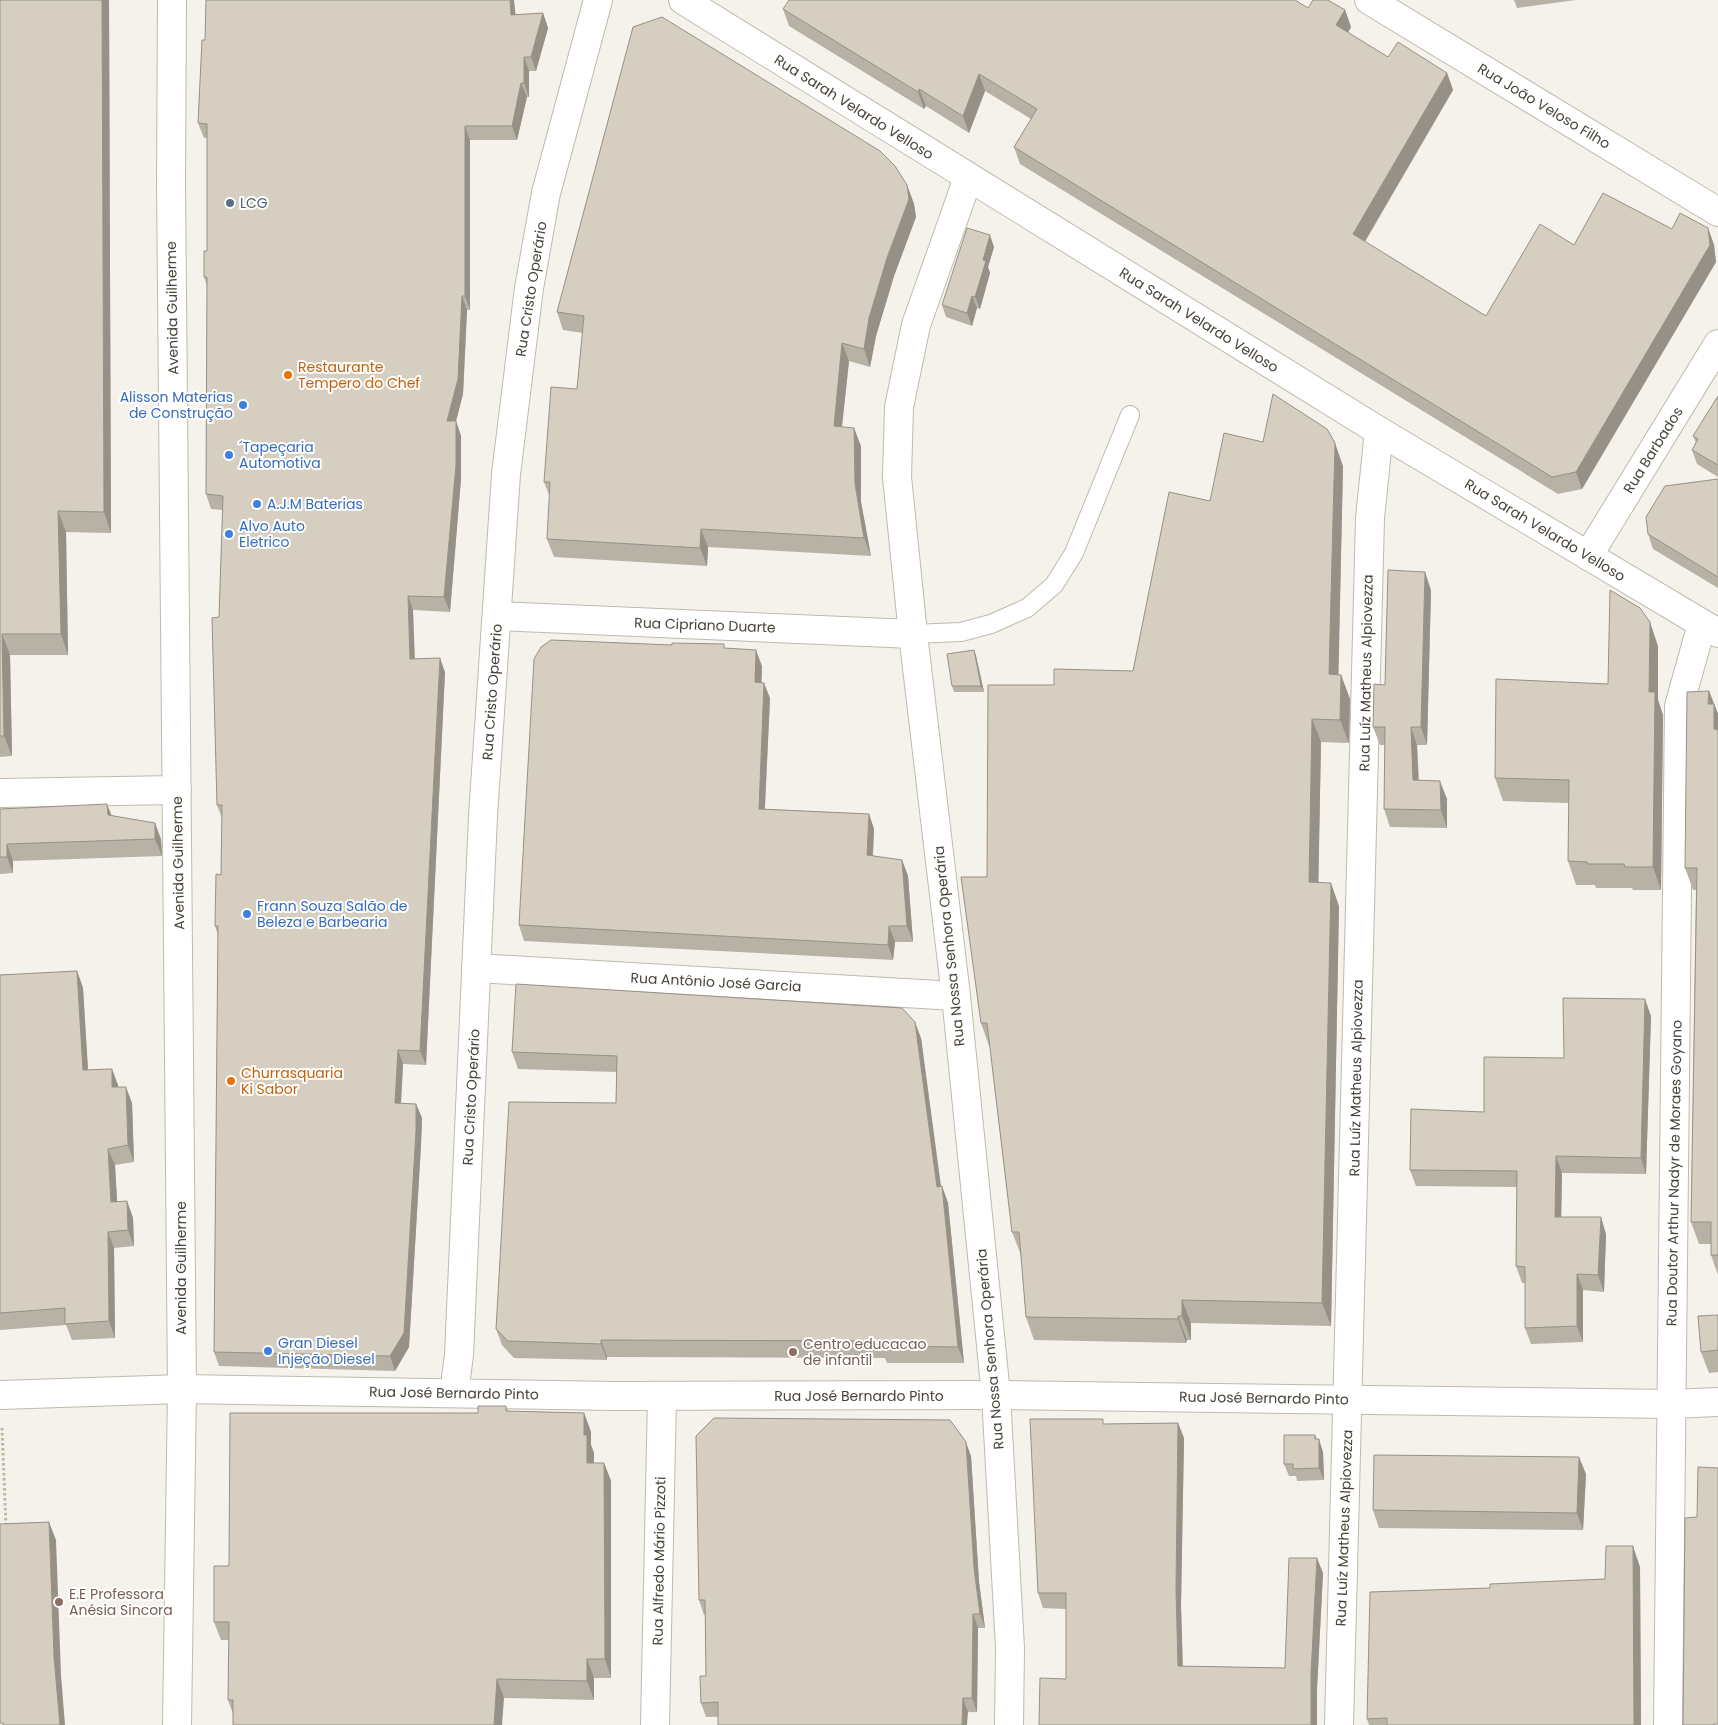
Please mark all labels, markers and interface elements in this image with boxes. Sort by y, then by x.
street label: Rua Sarah Velardo Velloso [770,50,938,164]
street label: Rua João Veloso Filho [1474,58,1614,154]
place label: LCG [240,193,268,213]
marker: LCG [224,197,236,209]
street label: Rua Cristo Operário [510,220,552,358]
street label: Avenida Guilherme [161,241,183,375]
street label: Rua Sarah Velardo Velloso [1115,263,1283,377]
place label: Restaurante Tempero do Chef [298,357,420,393]
marker: Restaurante Tempero do Chef [282,369,294,381]
place label: Alisson Materias de Construção [120,387,233,423]
marker: Alisson Materias de Construção [237,399,249,411]
street label: Rua Barbados [1618,403,1688,497]
place label: ´Tapeçaria Automotiva [239,437,321,473]
marker: ´Tapeçaria Automotiva [223,449,235,461]
street label: Rua Sarah Velardo Velloso [1461,474,1629,586]
place label: A.J.M Baterias [267,494,363,514]
marker: A.J.M Baterias [251,498,263,510]
place label: Alvo Auto Eletrico [239,516,305,552]
marker: Alvo Auto Eletrico [223,528,235,540]
street label: Rua Luíz Matheus Alpiovezza [1354,574,1378,772]
street label: Rua Cipriano Duarte [634,613,776,637]
street label: Rua Cristo Operário [477,623,507,761]
street label: Avenida Guilherme [167,796,189,930]
street label: Rua Nossa Senhora Operária [929,845,969,1047]
place label: Frann Souza Salão de Beleza e Barbearia [257,896,408,932]
marker: Frann Souza Salão de Beleza e Barbearia [241,908,253,920]
street label: Rua Antônio José Garcia [630,968,802,996]
street label: Rua Luíz Matheus Alpiovezza [1344,979,1368,1177]
street label: Rua Doutor Arthur Nadyr de Moraes Goyano [1661,1020,1687,1326]
street label: Rua Cristo Operário [457,1028,485,1166]
place label: Churrasquaria Ki Sabor [241,1063,343,1099]
marker: Churrasquaria Ki Sabor [225,1075,237,1087]
street label: Avenida Guilherme [171,1201,191,1335]
street label: Rua Nossa Senhora Operária [971,1248,1009,1450]
place label: Gran Diesel Injeção Diesel [278,1333,375,1369]
place label: Centro educacao de infantil [803,1334,926,1370]
marker: Gran Diesel Injeção Diesel [262,1345,274,1357]
marker: Centro educacao de infantil [787,1346,799,1358]
street label: Rua José Bernardo Pinto [369,1382,539,1404]
street label: Rua José Bernardo Pinto [774,1386,944,1406]
street label: Rua José Bernardo Pinto [1179,1387,1349,1409]
street label: Rua Luíz Matheus Alpiovezza [1331,1429,1357,1627]
street label: Rua Alfredo Mário Pizzoti [648,1476,670,1646]
place label: E.E Professora Anésia Sincora [69,1584,173,1620]
marker: E.E Professora Anésia Sincora [53,1596,65,1608]

